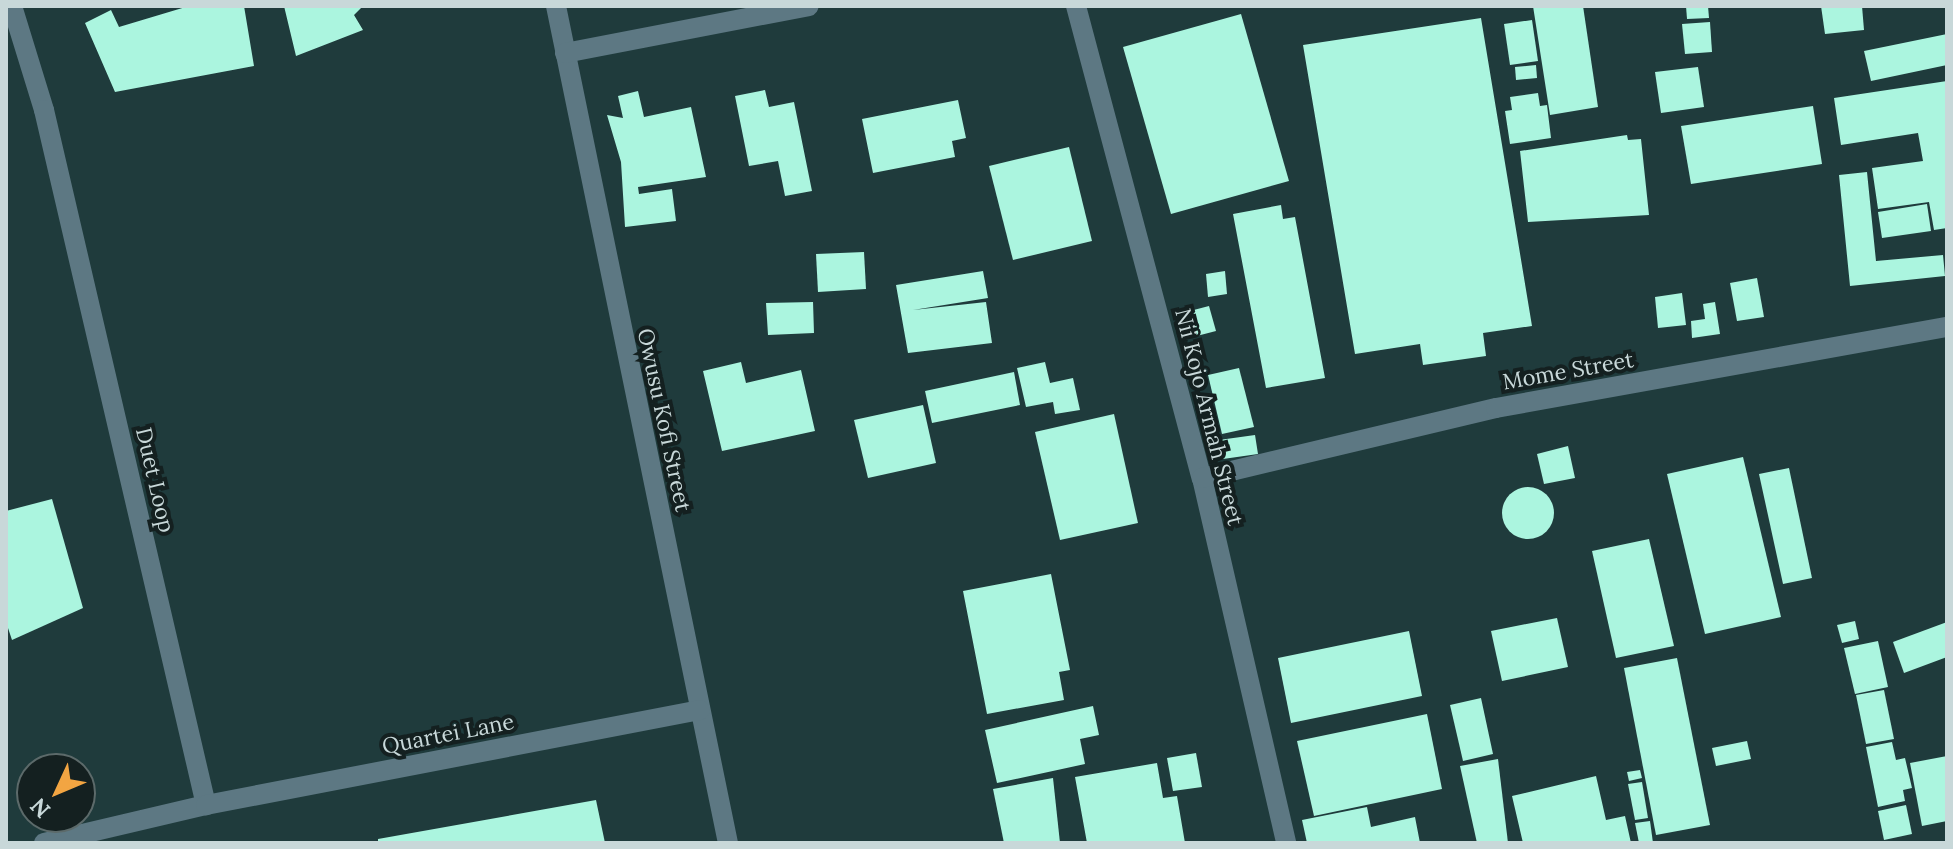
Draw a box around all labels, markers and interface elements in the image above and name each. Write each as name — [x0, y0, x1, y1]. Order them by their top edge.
street label: Nii Kojo Armah Street — [1169, 306, 1249, 528]
street label: Owusu Kofi Street — [632, 326, 696, 514]
street label: Mome Street — [1500, 346, 1636, 396]
street label: Duet Loop — [130, 425, 180, 535]
street label: Quartei Lane — [380, 708, 516, 760]
north arrow — [16, 753, 96, 833]
text: N — [24, 792, 56, 824]

